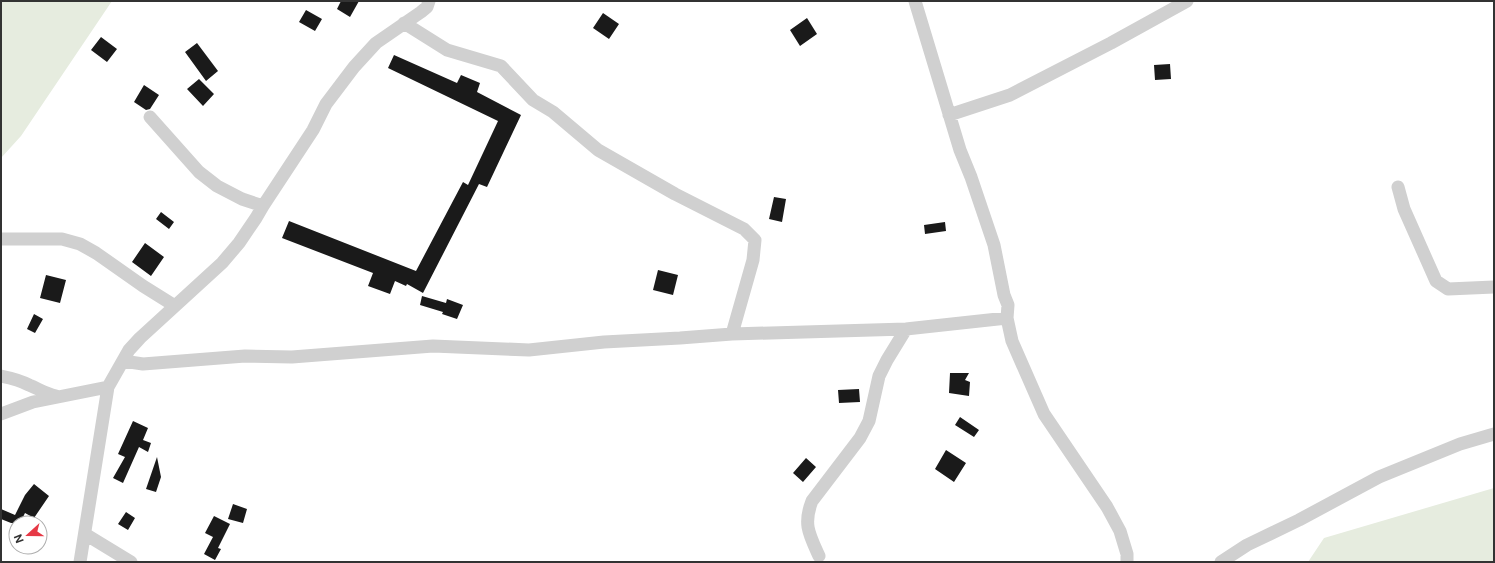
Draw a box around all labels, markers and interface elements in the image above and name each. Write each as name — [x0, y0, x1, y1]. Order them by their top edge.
north arrow — [8, 515, 48, 555]
text: N — [12, 532, 26, 545]

